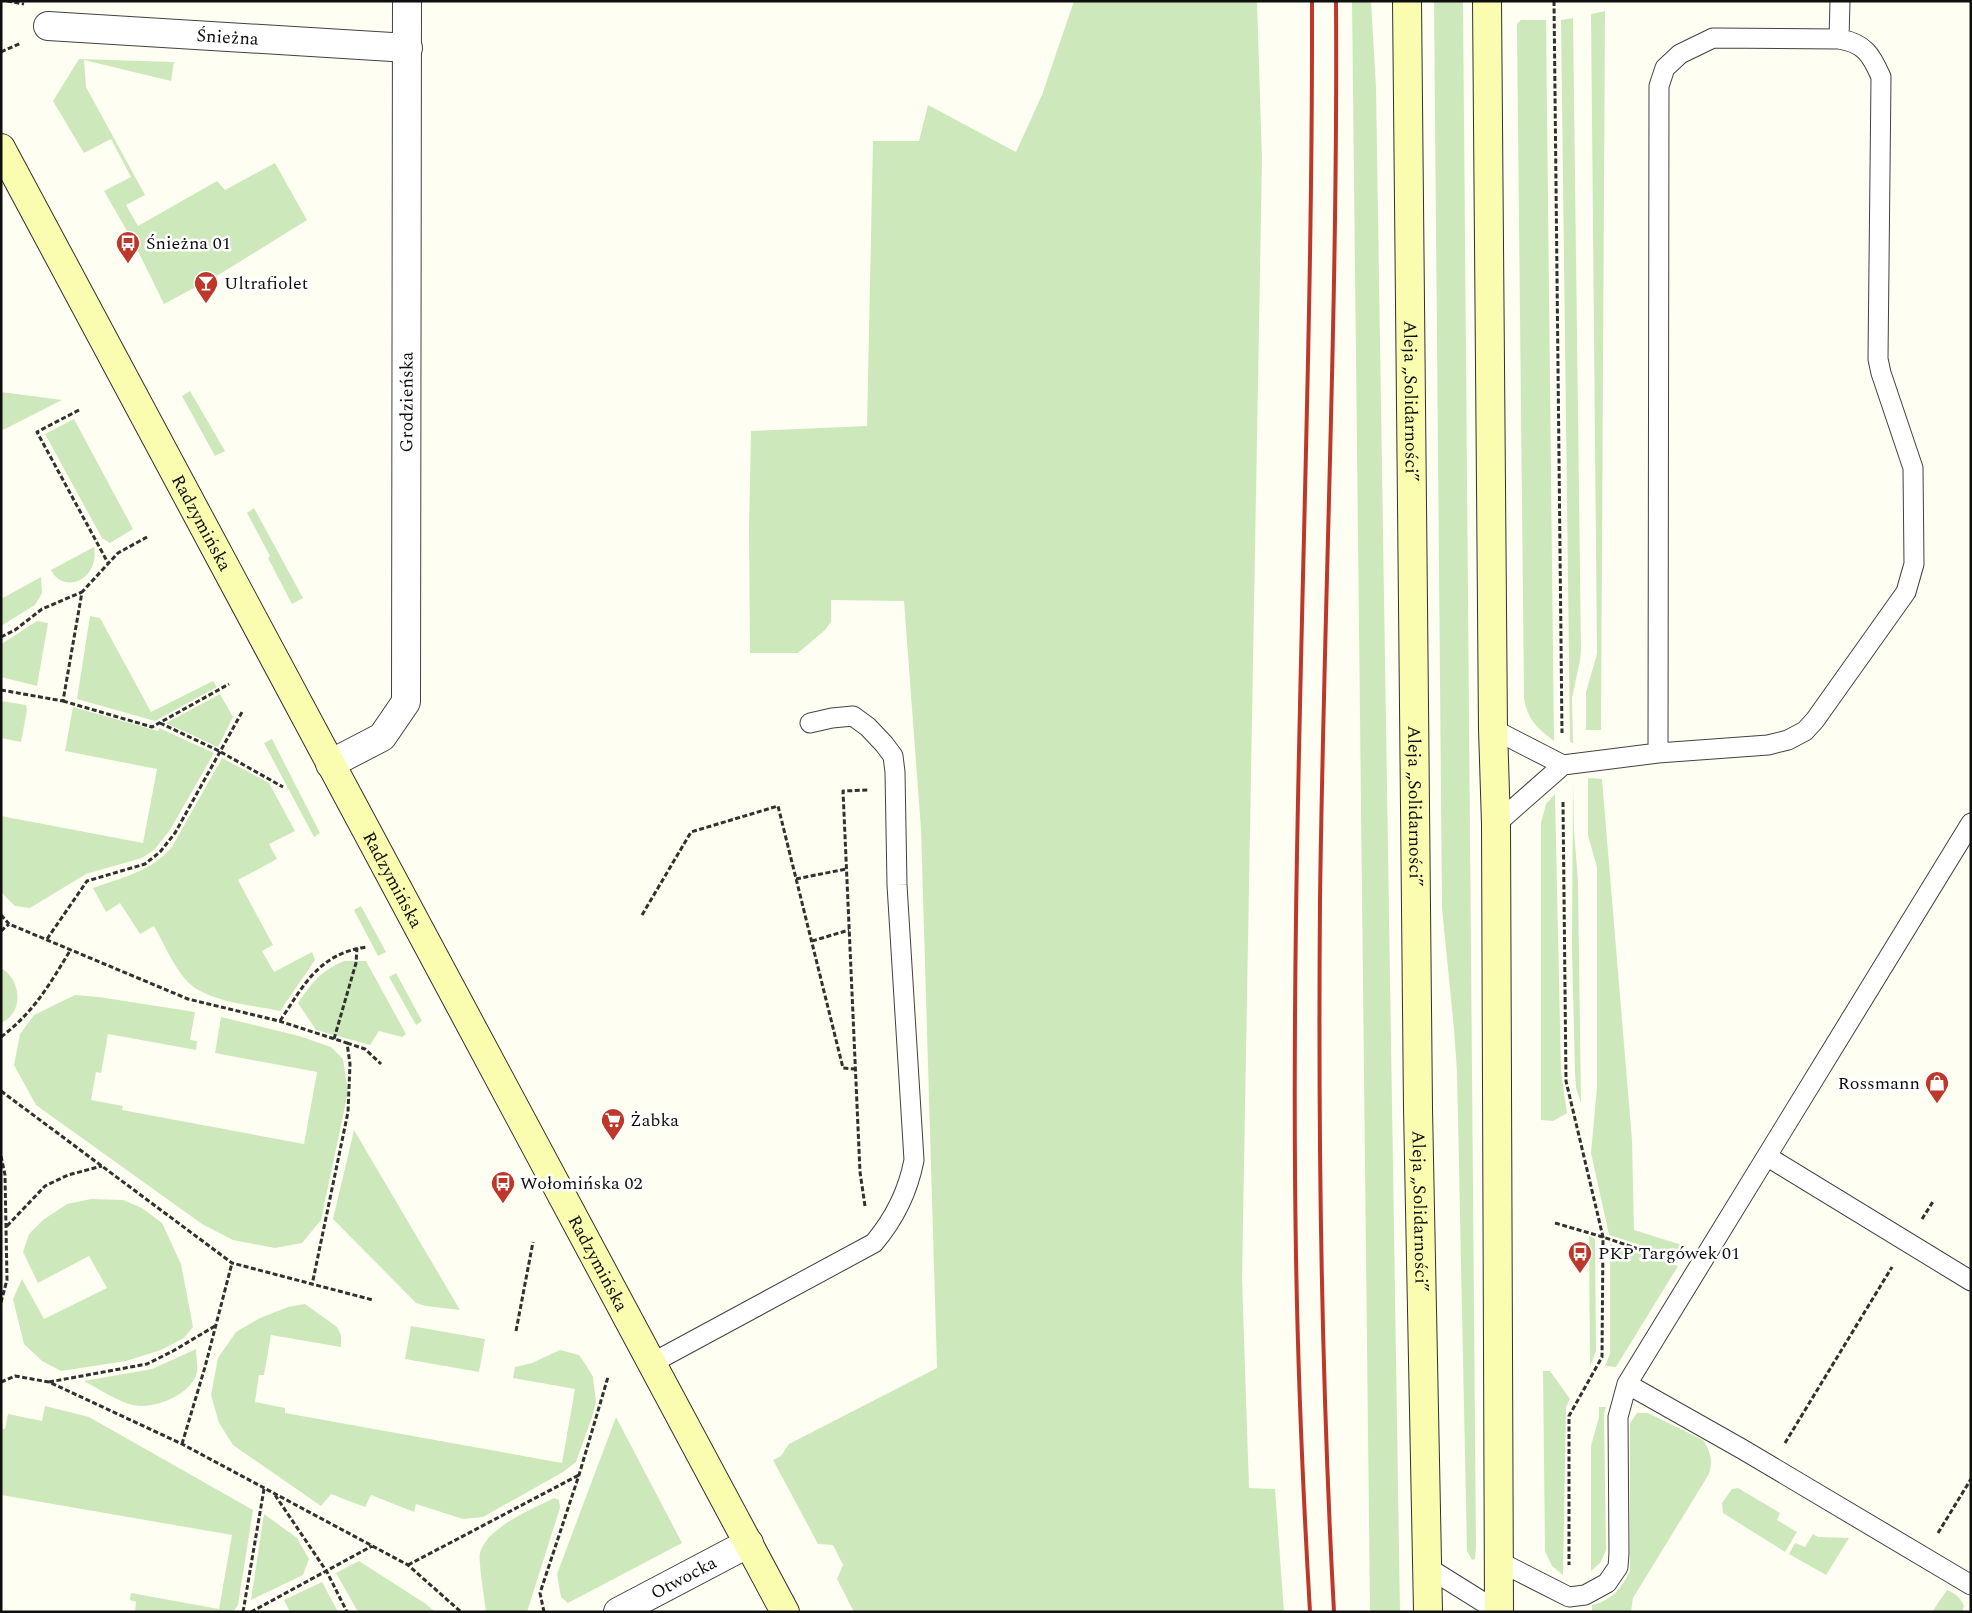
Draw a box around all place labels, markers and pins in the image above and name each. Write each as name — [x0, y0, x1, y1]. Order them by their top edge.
bus stop icon: Śnieżna 01 — [115, 230, 141, 264]
place label: Śnieżna 01 — [146, 230, 231, 257]
bar icon: Ultrafiolet — [193, 270, 219, 304]
place label: Ultrafiolet — [224, 270, 308, 297]
place label: Rossmann — [1838, 1070, 1920, 1097]
shop icon: Rossmann — [1924, 1070, 1950, 1104]
supermarket icon: Żabka — [600, 1107, 626, 1141]
place label: Żabka — [630, 1107, 679, 1134]
bus stop icon: Wołomińska 02 — [490, 1170, 516, 1204]
place label: Wołomińska 02 — [520, 1170, 642, 1197]
bus stop icon: PKP Targówek 01 — [1567, 1240, 1593, 1274]
place label: PKP Targówek 01 — [1598, 1240, 1740, 1267]

